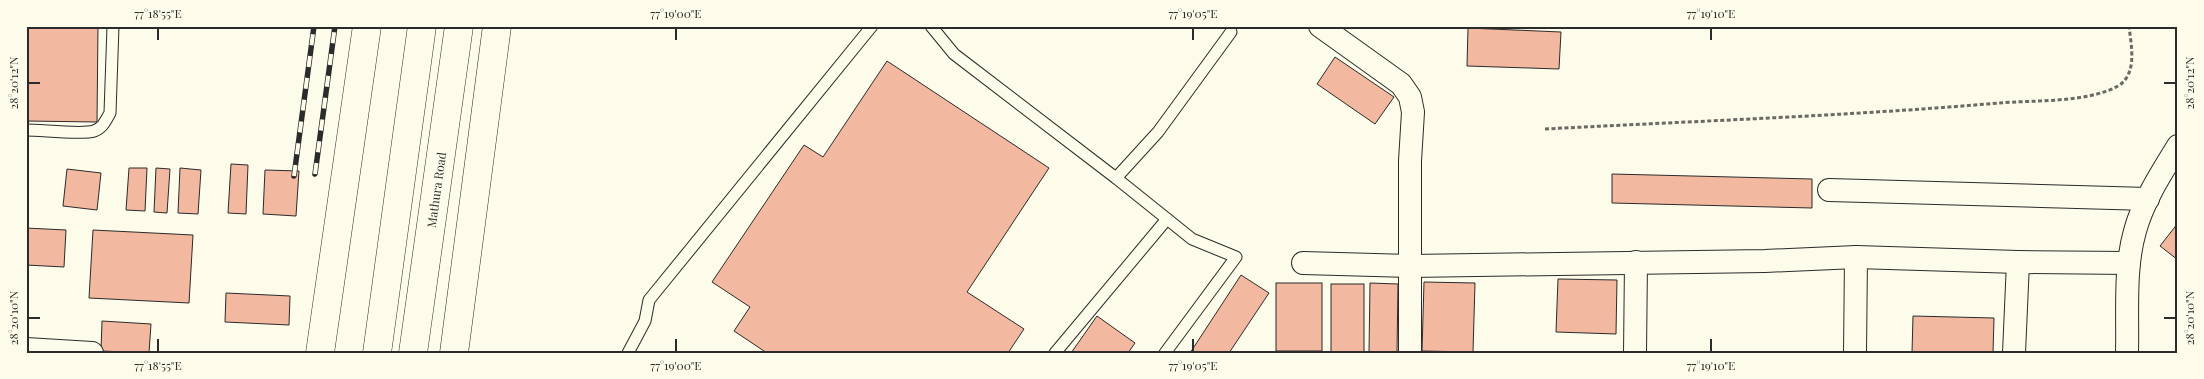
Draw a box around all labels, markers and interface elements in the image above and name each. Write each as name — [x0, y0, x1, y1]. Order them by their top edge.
text: 77°18'55"E — [134, 5, 182, 21]
text: 77°19'00"E — [650, 5, 702, 21]
text: 77°19'05"E — [1168, 5, 1218, 21]
text: 77°19'10"E — [1687, 5, 1735, 21]
text: 28°20'12"N — [5, 56, 21, 109]
text: 28°20'12"N — [2181, 56, 2197, 109]
street label: Mathura Road — [423, 151, 449, 229]
text: 28°20'10"N — [5, 290, 21, 345]
text: 28°20'10"N — [2181, 290, 2197, 345]
text: 77°18'55"E — [134, 357, 182, 373]
text: 77°19'00"E — [650, 357, 702, 373]
text: 77°19'05"E — [1168, 357, 1218, 373]
text: 77°19'10"E — [1687, 357, 1735, 373]

